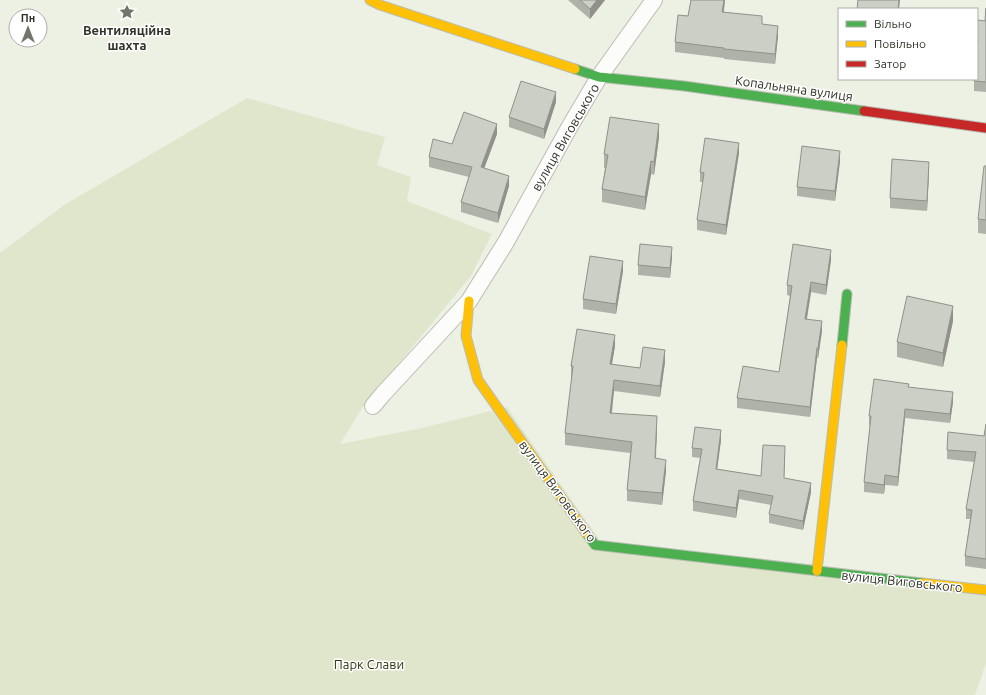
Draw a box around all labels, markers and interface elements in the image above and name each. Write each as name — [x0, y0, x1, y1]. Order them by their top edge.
place icon: Вентиляційна шахта — [118, 3, 136, 21]
north arrow — [8, 8, 48, 48]
legend — [838, 8, 978, 80]
text: Пн — [21, 12, 35, 24]
text: Вільно — [874, 17, 912, 30]
place label: Вентиляційна шахта — [83, 23, 171, 52]
text: Повільно — [874, 37, 926, 50]
text: Затор — [874, 57, 906, 70]
street label: Копальняна вулиця — [734, 73, 854, 103]
street label: вулиця Виговського — [529, 81, 601, 193]
street label: вулиця Виговського — [517, 438, 599, 544]
street label: вулиця Виговського — [841, 568, 963, 594]
park label: Парк Слави — [334, 657, 404, 671]

